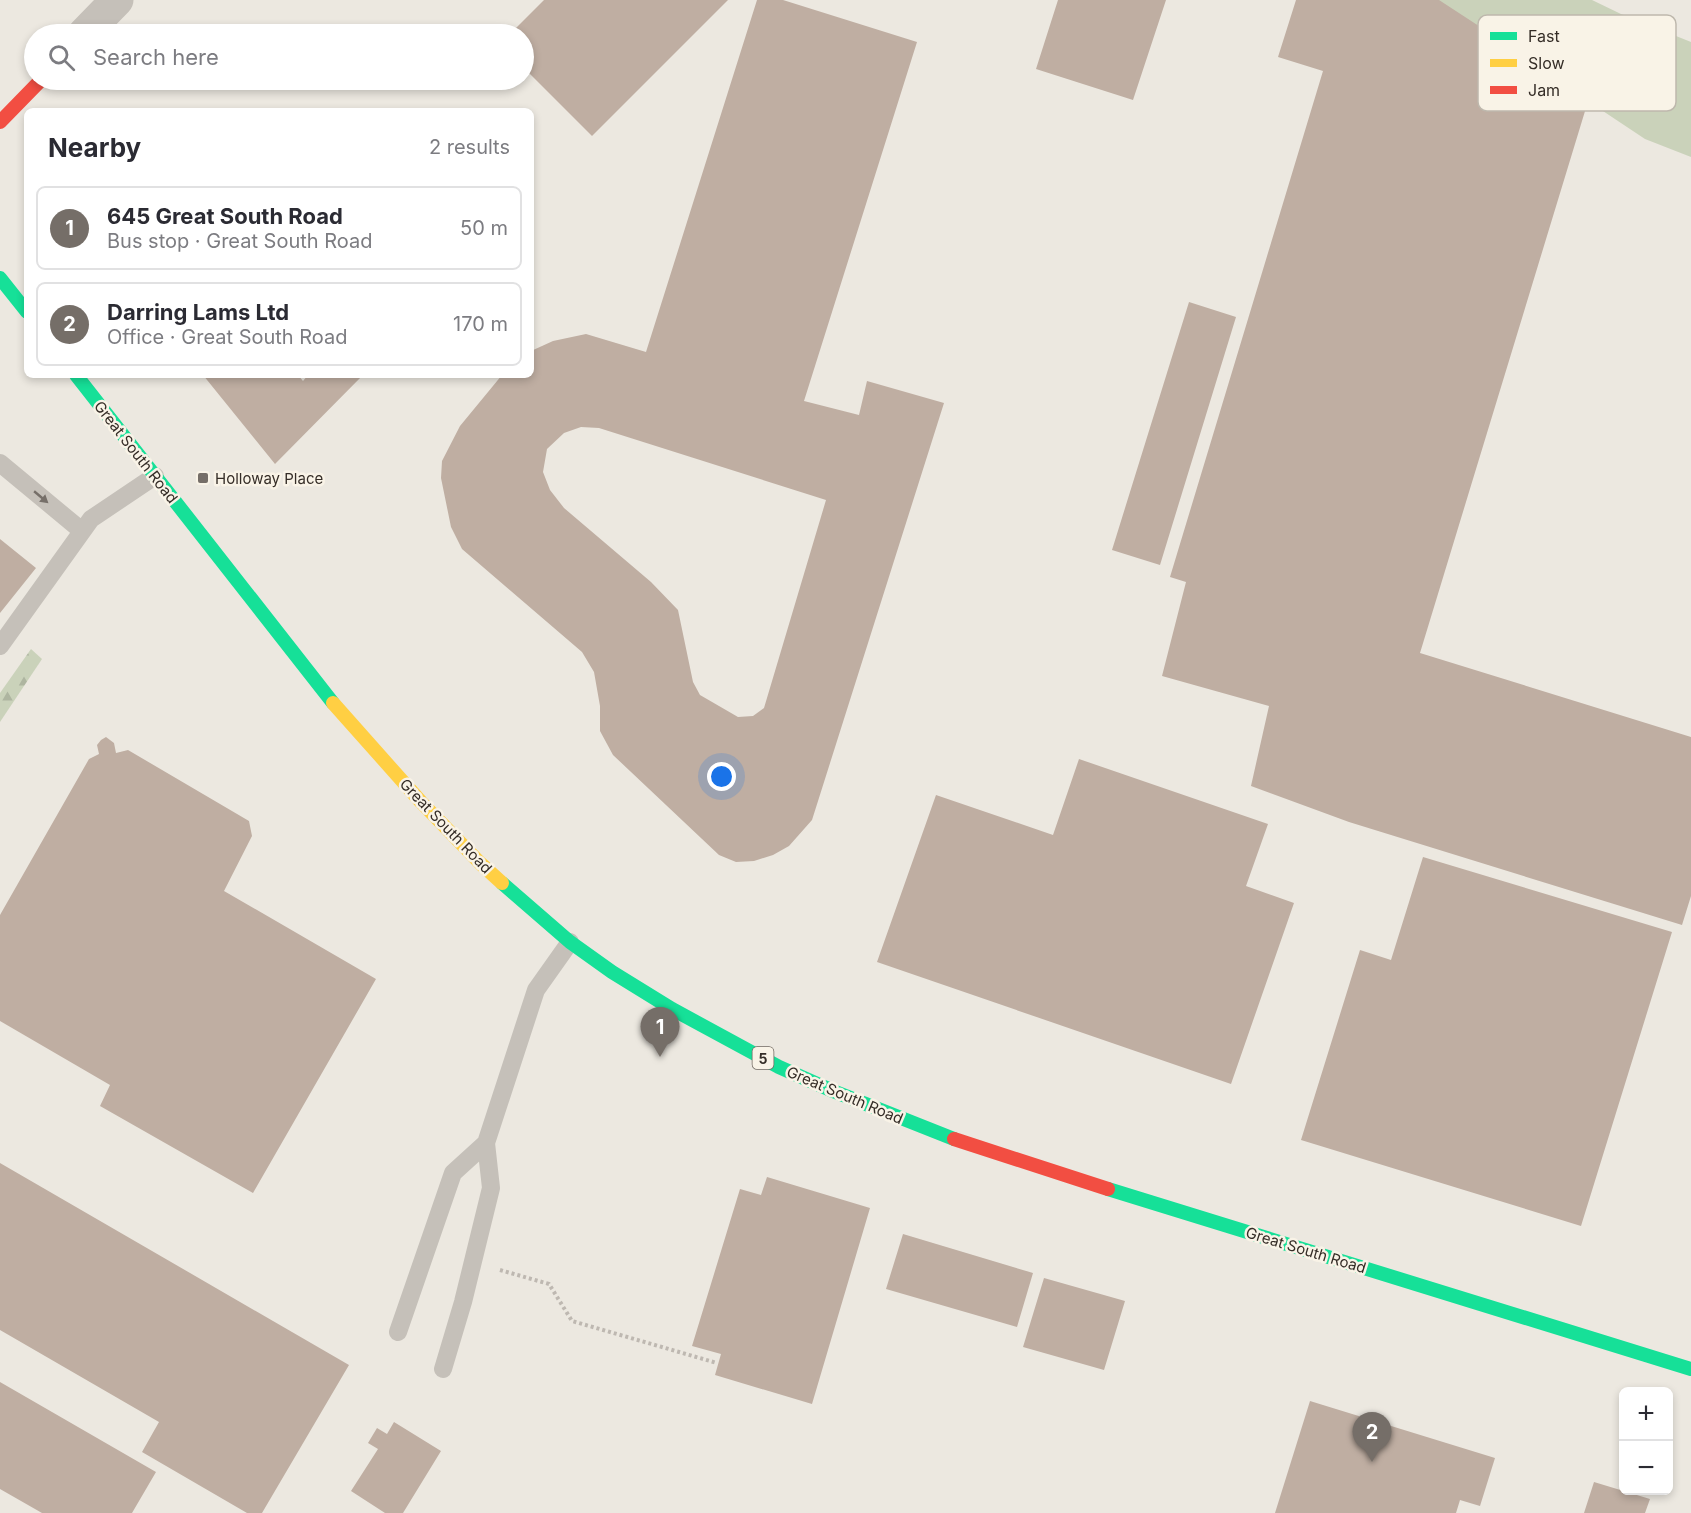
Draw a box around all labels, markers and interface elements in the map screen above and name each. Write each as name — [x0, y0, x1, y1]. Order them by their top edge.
legend — [1478, 15, 1676, 111]
search box — [24, 24, 534, 90]
text: Fast — [1528, 26, 1560, 46]
icon: search — [45, 41, 78, 74]
text: Search here — [93, 44, 219, 70]
text: Slow — [1528, 53, 1565, 73]
text: Jam — [1528, 80, 1560, 100]
text: Nearby — [48, 132, 141, 163]
text: 2 results — [429, 135, 510, 159]
text: 645 Great South Road — [107, 203, 343, 229]
text: 1 — [65, 216, 74, 240]
text: 50 m — [460, 216, 508, 240]
text: Bus stop · Great South Road — [107, 229, 373, 253]
text: Darring Lams Ltd — [107, 299, 289, 325]
text: 2 — [63, 312, 76, 336]
text: 170 m — [453, 312, 508, 336]
text: Office · Great South Road — [107, 325, 348, 349]
street label: Great South Road — [90, 397, 182, 507]
place label: Holloway Place — [215, 469, 323, 488]
marker: Holloway Place — [196, 471, 210, 485]
one-way arrow — [33, 490, 48, 503]
your location — [707, 762, 736, 791]
street label: Great South Road — [396, 775, 496, 877]
pin: 1 — [640, 1008, 680, 1057]
road number: 5 — [752, 1047, 774, 1069]
street label: Great South Road — [784, 1062, 906, 1128]
street label: Great South Road — [1244, 1223, 1368, 1277]
map controls — [1619, 1387, 1673, 1495]
button: + — [1619, 1387, 1673, 1441]
pin: 2 — [1352, 1412, 1392, 1462]
button: − — [1619, 1441, 1673, 1495]

